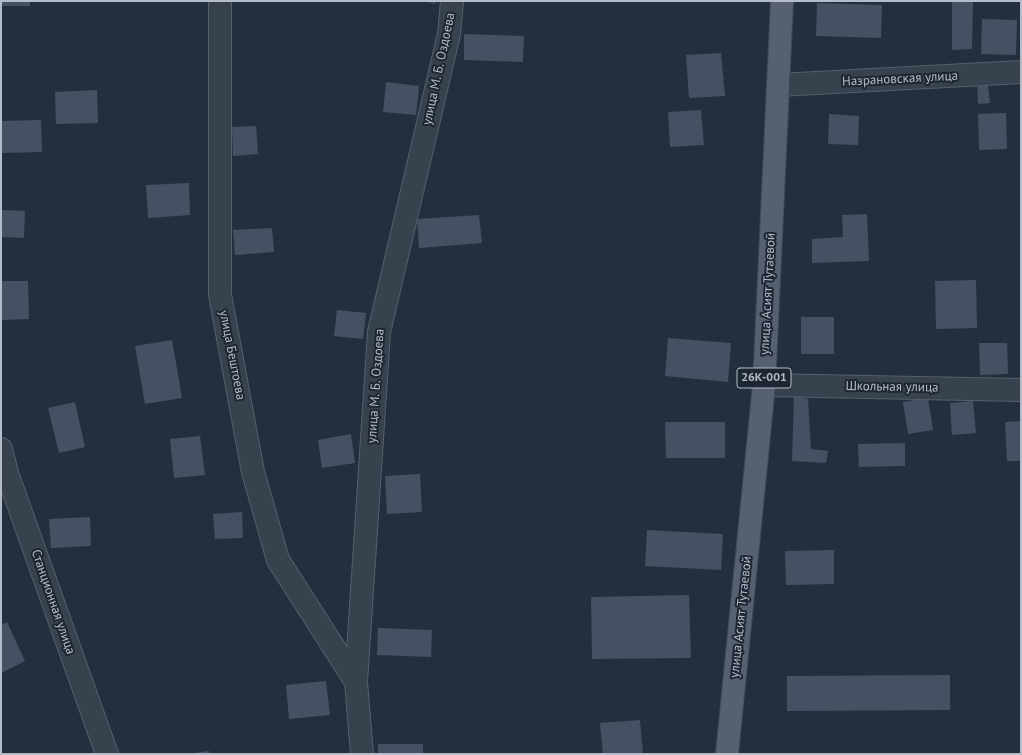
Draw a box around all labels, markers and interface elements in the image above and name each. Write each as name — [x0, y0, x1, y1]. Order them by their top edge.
street label: улица М. Б. Оздоева — [419, 11, 459, 127]
street label: Назрановская улица — [842, 68, 958, 90]
street label: улица Асият Тутаевой — [757, 233, 779, 355]
street label: улица Бештоева — [216, 309, 248, 401]
street label: улица М. Б. Оздоева — [364, 328, 388, 444]
road number: 26К-001 — [737, 368, 791, 388]
street label: Школьная улица — [845, 378, 939, 396]
street label: Станционная улица — [28, 548, 78, 656]
street label: улица Асият Тутаевой — [727, 555, 755, 679]

